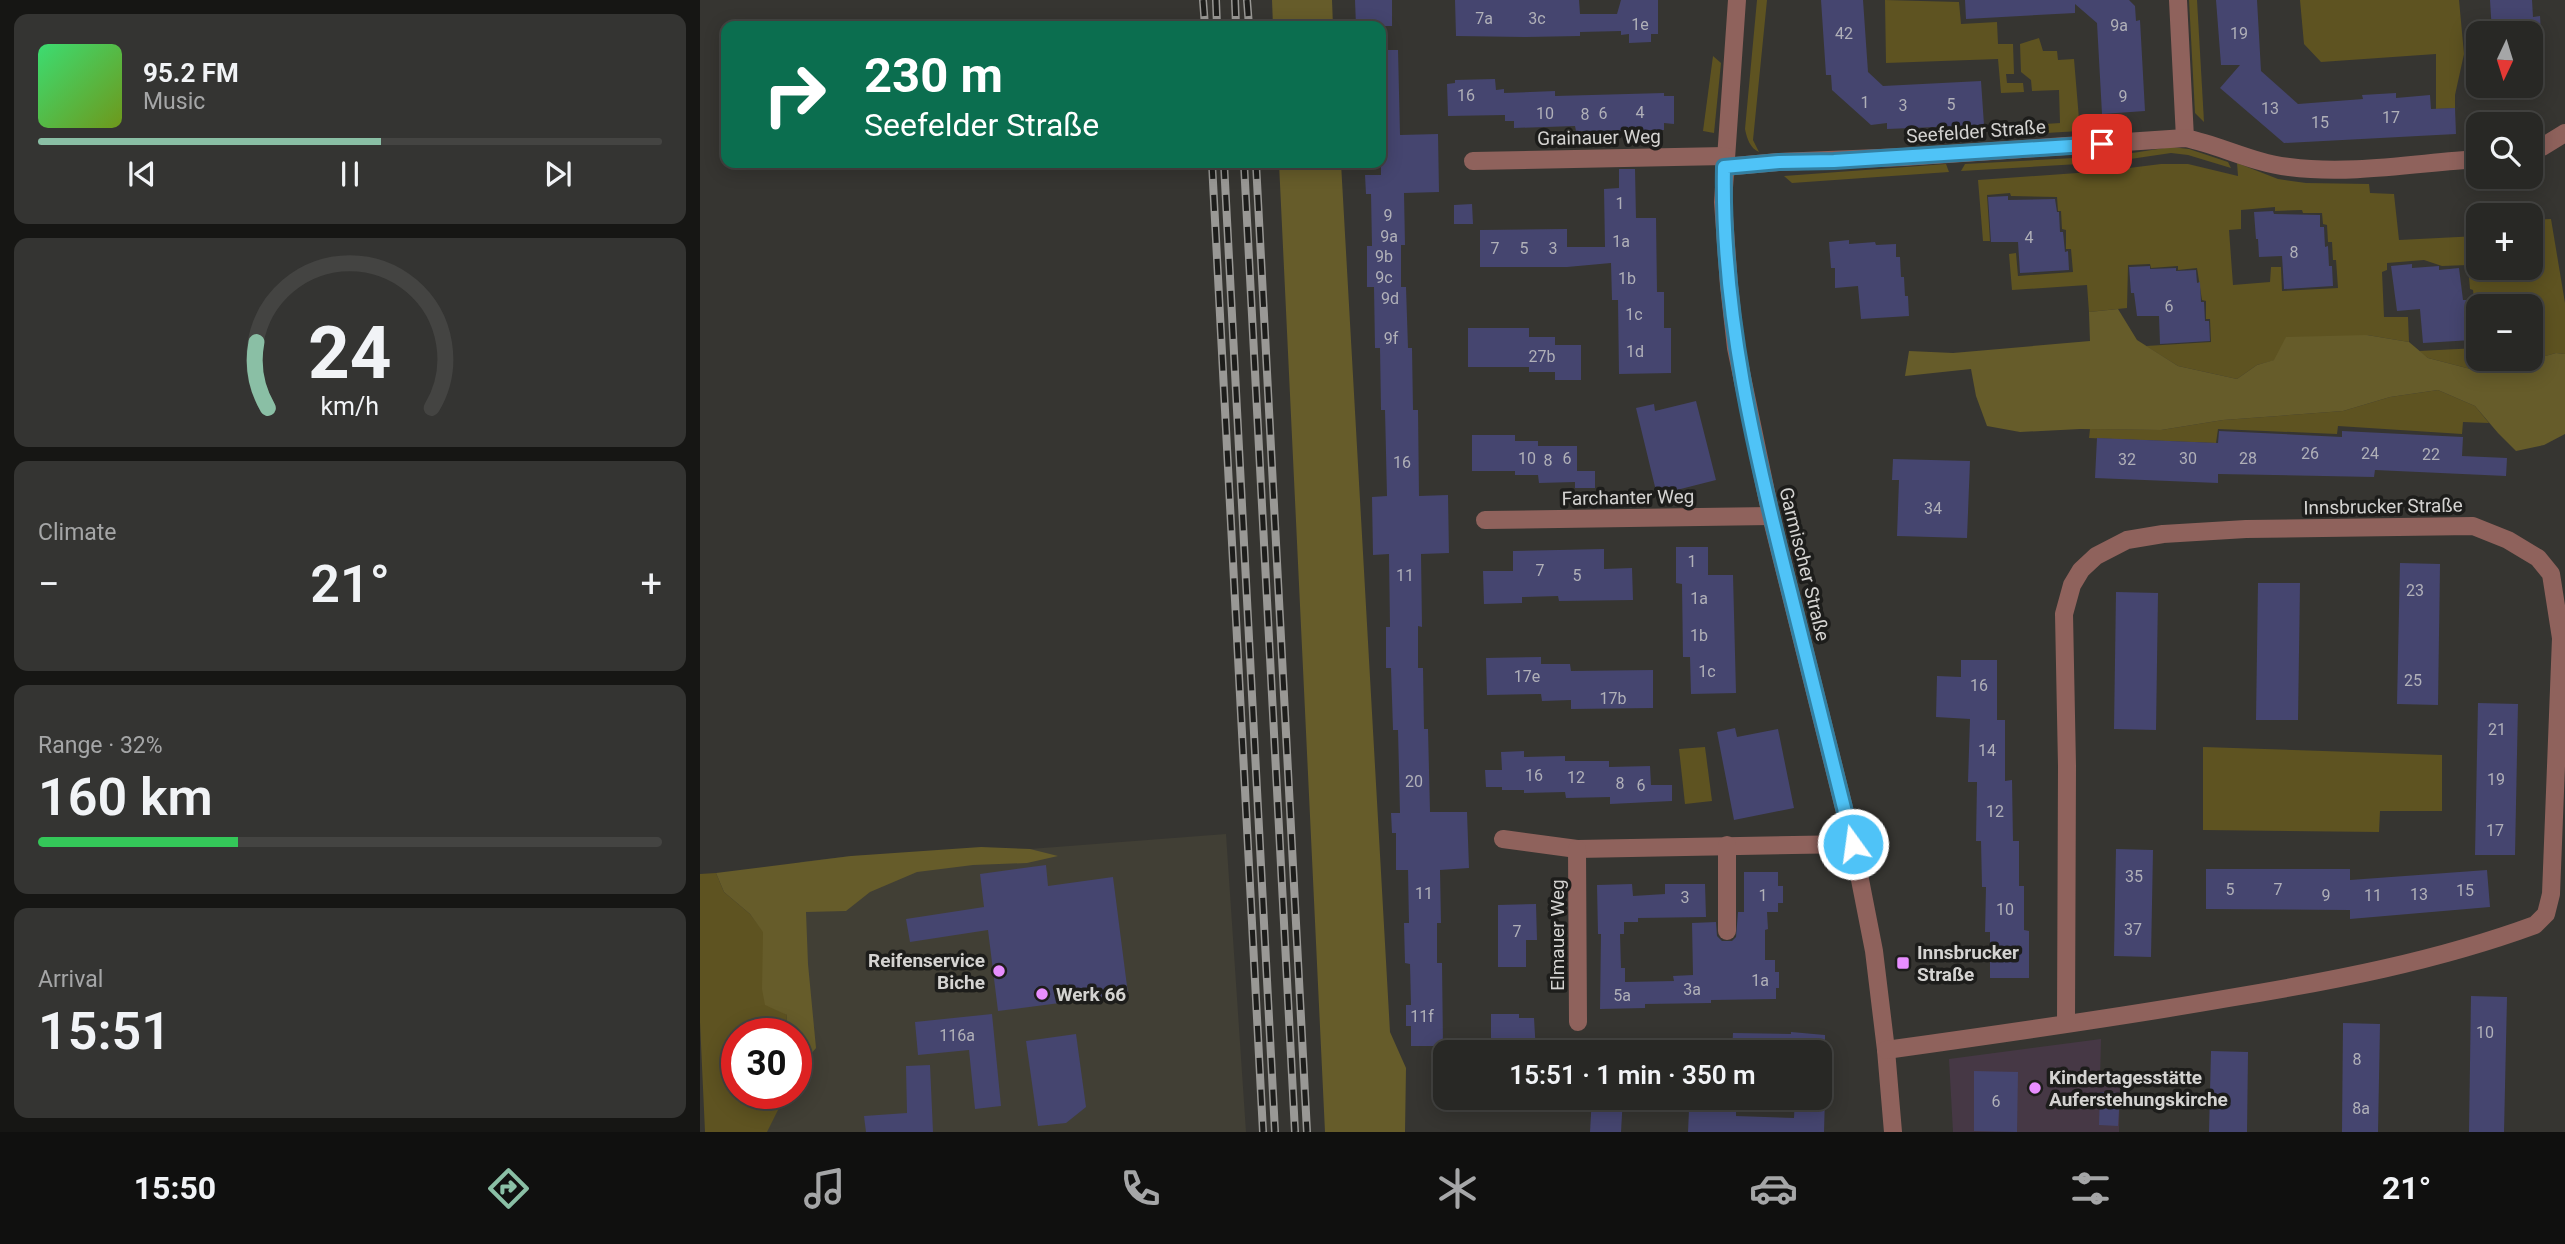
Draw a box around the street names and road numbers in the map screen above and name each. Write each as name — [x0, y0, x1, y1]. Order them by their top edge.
street label: Seefelder Straße — [1906, 115, 2047, 148]
street label: Grainauer Weg — [1537, 125, 1661, 150]
street label: Farchanter Weg — [1561, 485, 1695, 510]
street label: Garmischer Straße — [1774, 485, 1835, 643]
street label: Innsbrucker Straße — [2303, 494, 2463, 519]
street label: Elmauer Weg — [1546, 879, 1569, 991]

